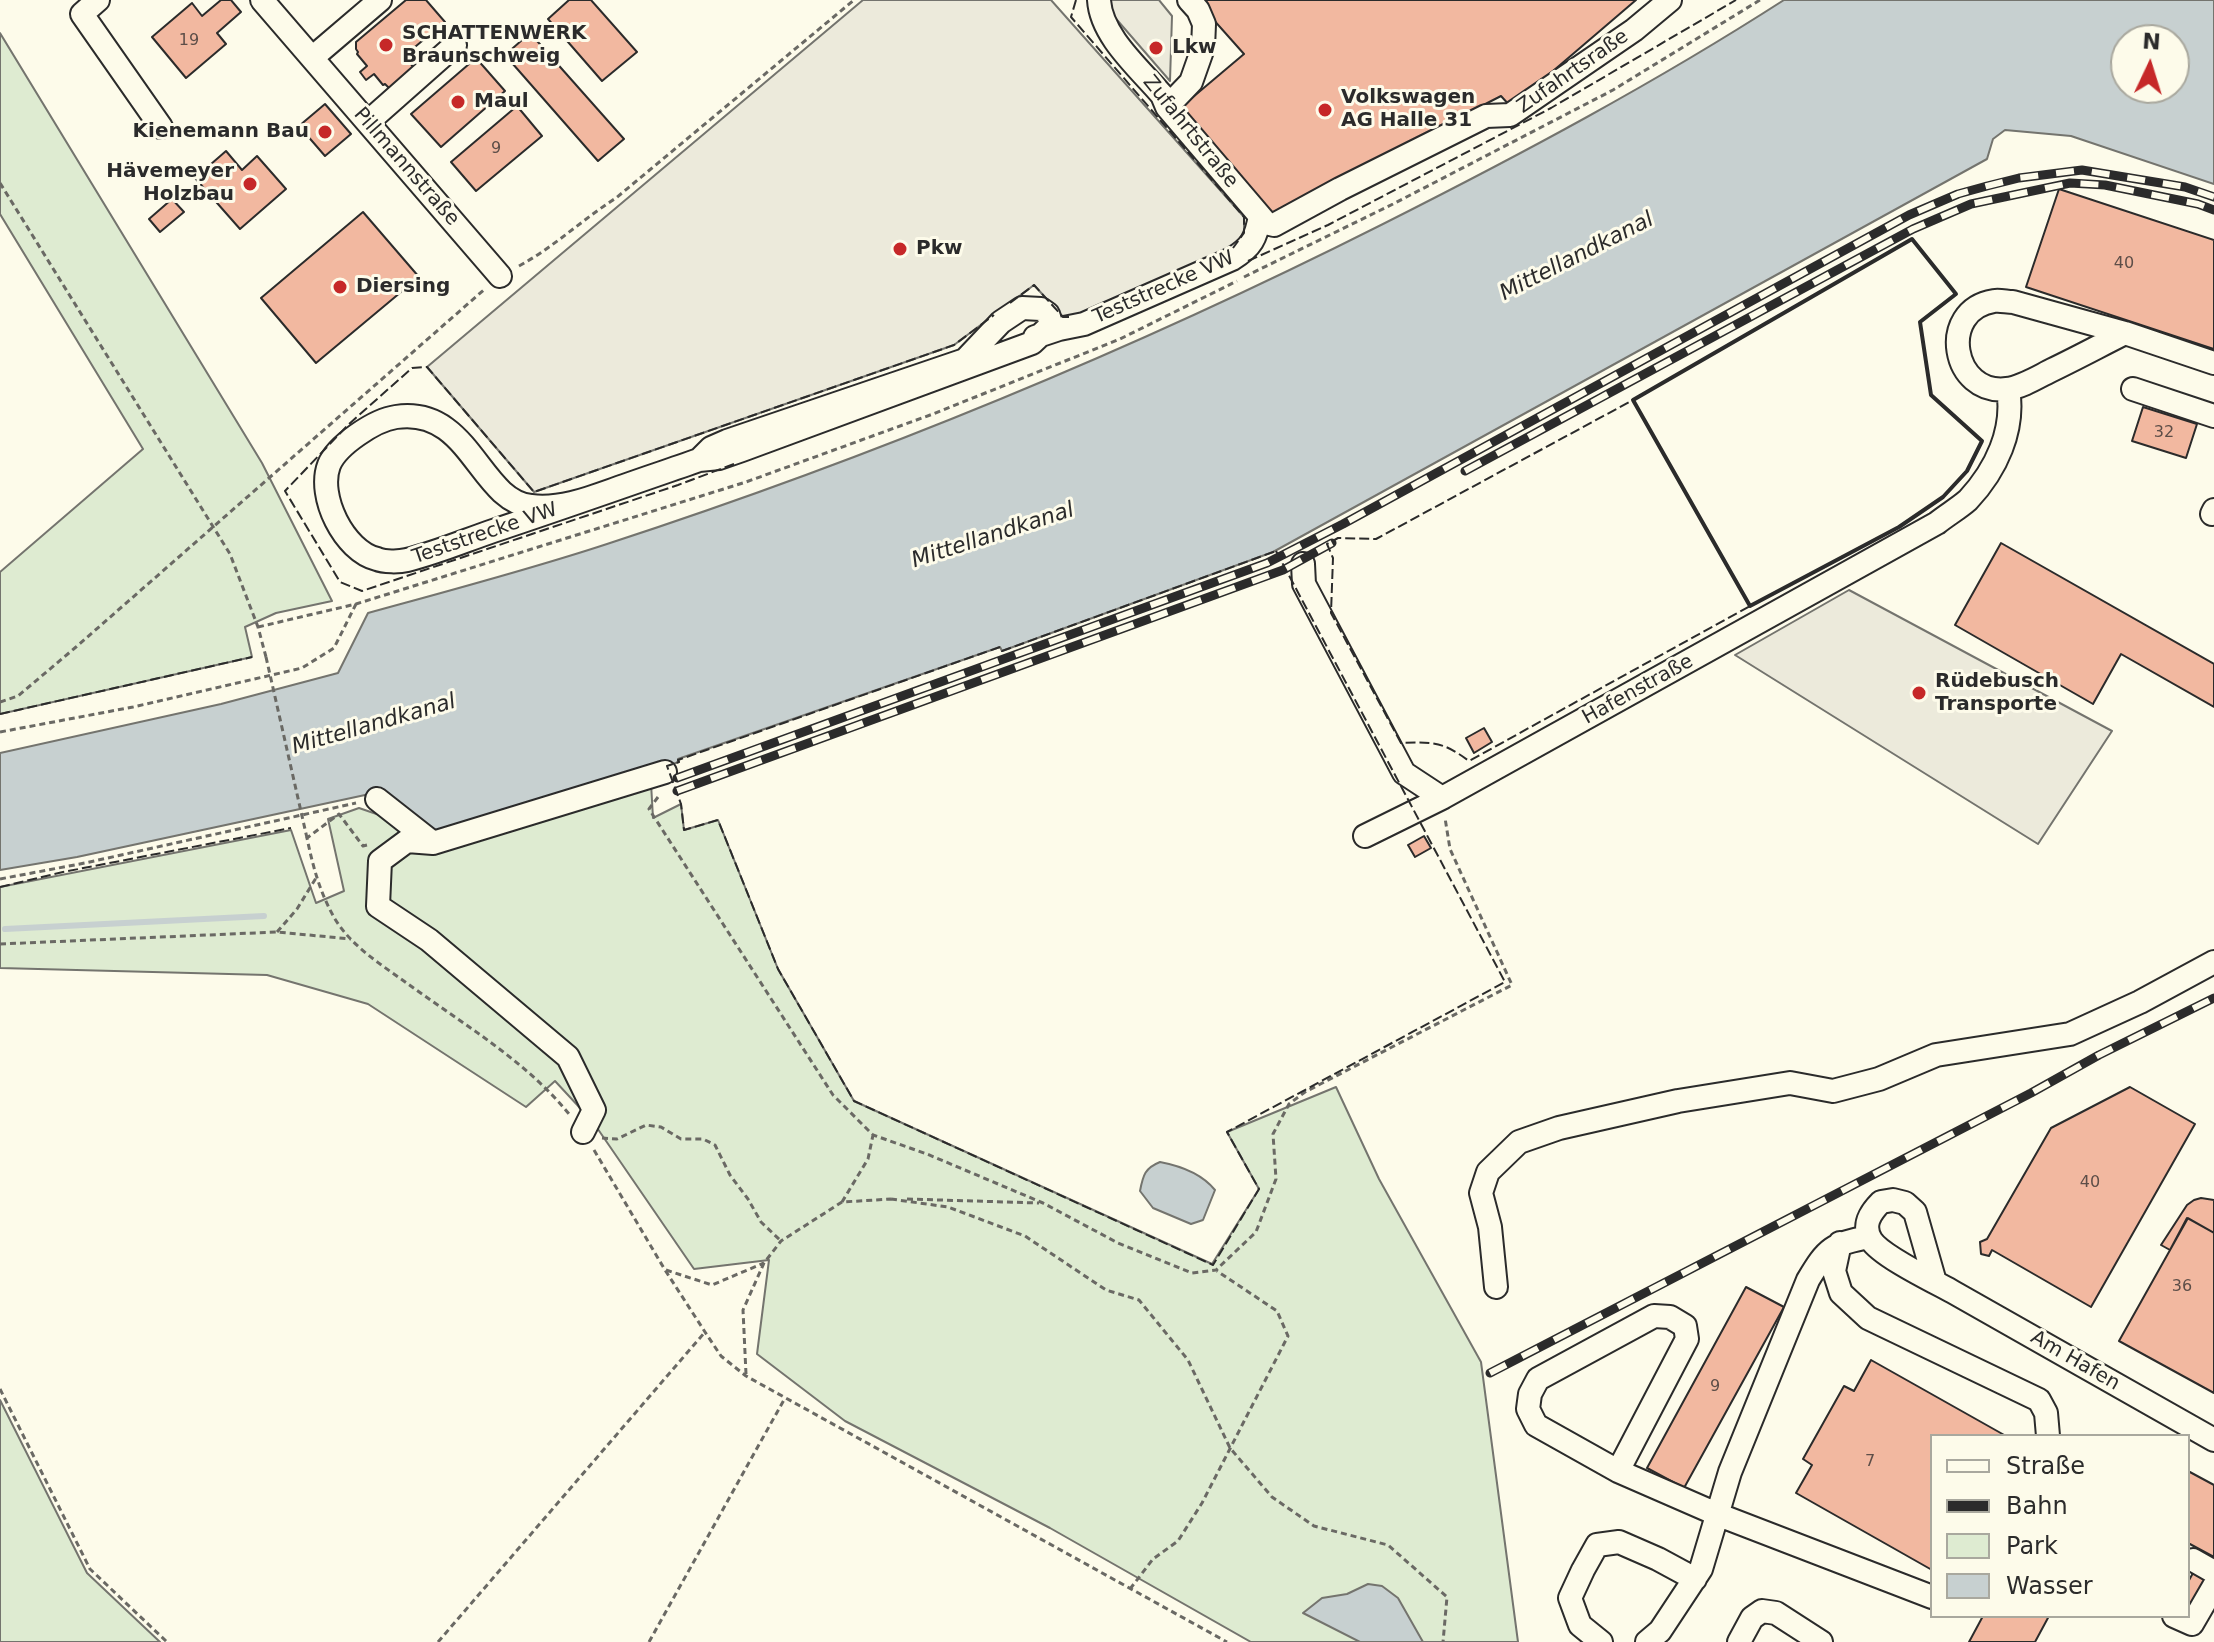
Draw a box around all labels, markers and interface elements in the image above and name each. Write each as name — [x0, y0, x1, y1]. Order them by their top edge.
place label: SCHATTENWERK Braunschweig — [402, 22, 587, 69]
north arrow — [2110, 24, 2190, 104]
street label: Zufahrtsraße — [1513, 25, 1633, 119]
text: N — [2142, 28, 2162, 55]
house number: 19 — [179, 31, 199, 51]
marker: SCHATTENWERK Braunschweig — [377, 36, 395, 54]
place label: Lkw — [1172, 36, 1217, 60]
marker: Lkw — [1147, 39, 1165, 57]
street label: Zufahrtstraße — [1137, 71, 1243, 193]
place label: Volkswagen AG Halle 31 — [1341, 86, 1475, 133]
place label: Maul — [474, 90, 528, 114]
marker: Maul — [449, 93, 467, 111]
marker: Volkswagen AG Halle 31 — [1316, 101, 1334, 119]
street label: Pillmannstraße — [348, 103, 464, 231]
place label: Kienemann Bau — [133, 120, 309, 144]
marker: Kienemann Bau — [316, 123, 334, 141]
house number: 9 — [491, 139, 501, 159]
place label: Hävemeyer Holzbau — [106, 160, 234, 207]
marker: Hävemeyer Holzbau — [241, 175, 259, 193]
water label: Mittellandkanal — [1496, 207, 1658, 307]
place label: Pkw — [916, 237, 962, 261]
marker: Pkw — [891, 240, 909, 258]
street label: Teststrecke VW — [1090, 246, 1238, 330]
house number: 40 — [2114, 254, 2134, 274]
place label: Diersing — [356, 275, 450, 299]
marker: Diersing — [331, 278, 349, 296]
house number: 32 — [2154, 423, 2174, 443]
water label: Mittellandkanal — [908, 497, 1078, 575]
street label: Teststrecke VW — [409, 498, 561, 570]
street label: Hafenstraße — [1578, 650, 1698, 730]
place label: Rüdebusch Transporte — [1935, 670, 2059, 717]
marker: Rüdebusch Transporte — [1910, 684, 1928, 702]
water label: Mittellandkanal — [289, 689, 459, 761]
house number: 40 — [2080, 1173, 2100, 1193]
house number: 36 — [2172, 1277, 2192, 1297]
street label: Am Hafen — [2026, 1326, 2124, 1396]
house number: 9 — [1710, 1377, 1720, 1397]
legend — [1930, 1434, 2190, 1618]
house number: 7 — [1865, 1452, 1875, 1472]
text: Straße — [2006, 1452, 2085, 1480]
text: Bahn — [2006, 1492, 2068, 1520]
text: Park — [2006, 1532, 2058, 1560]
text: Wasser — [2006, 1572, 2093, 1600]

